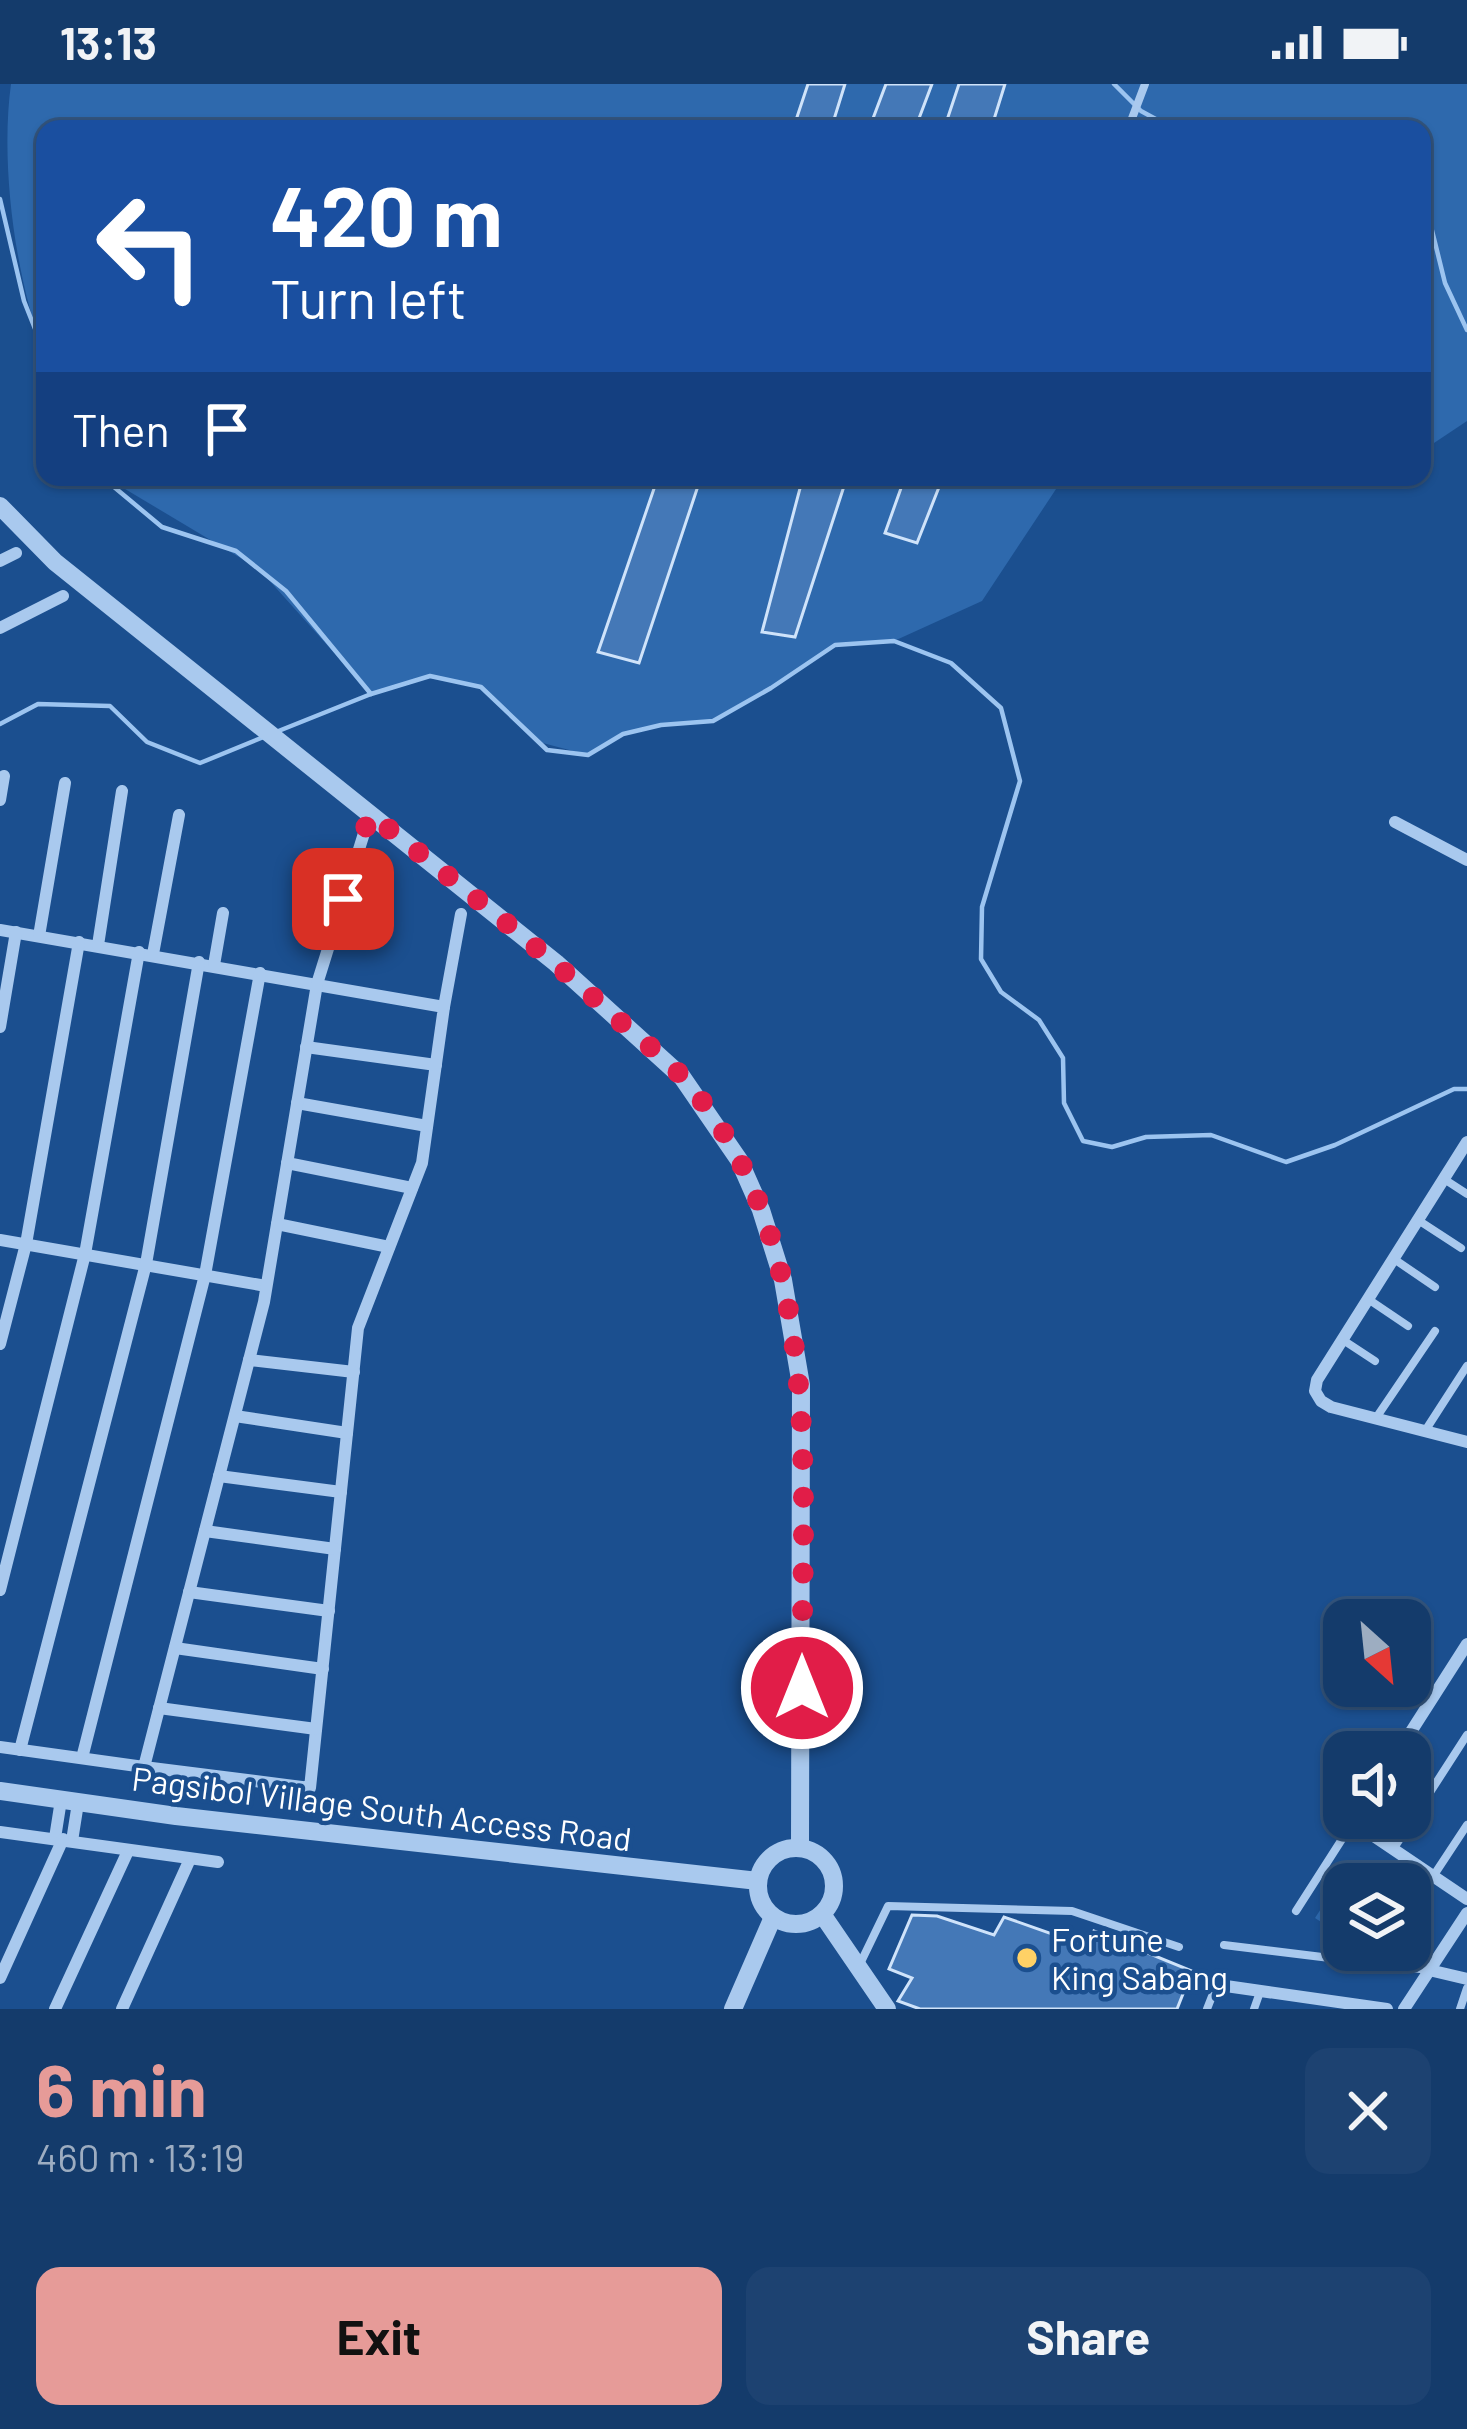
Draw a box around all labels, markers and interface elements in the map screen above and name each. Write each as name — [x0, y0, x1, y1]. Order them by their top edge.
text: 13:13 — [60, 15, 157, 69]
text: 420 m — [270, 163, 503, 264]
icon: left — [72, 168, 228, 324]
text: Turn left — [270, 265, 467, 330]
icon: arrive — [194, 396, 260, 462]
text: Then — [72, 402, 170, 456]
pin — [292, 848, 394, 950]
icon: arrive — [310, 866, 376, 932]
north arrow — [1323, 1599, 1431, 1707]
map controls — [1323, 1599, 1431, 1971]
position arrow — [739, 1625, 865, 1751]
button: sound — [1323, 1731, 1431, 1839]
street label: Pagsibol Village South Access Road — [130, 1758, 634, 1858]
button: layers — [1323, 1863, 1431, 1971]
place label: Fortune King Sabang — [1051, 1919, 1228, 1997]
marker: Fortune King Sabang — [1014, 1945, 1040, 1971]
text: 6 min — [36, 2045, 207, 2131]
button: close — [1305, 2048, 1431, 2174]
text: 460 m · 13:19 — [36, 2133, 244, 2180]
button: Exit — [36, 2267, 722, 2405]
button: Share — [746, 2267, 1431, 2405]

